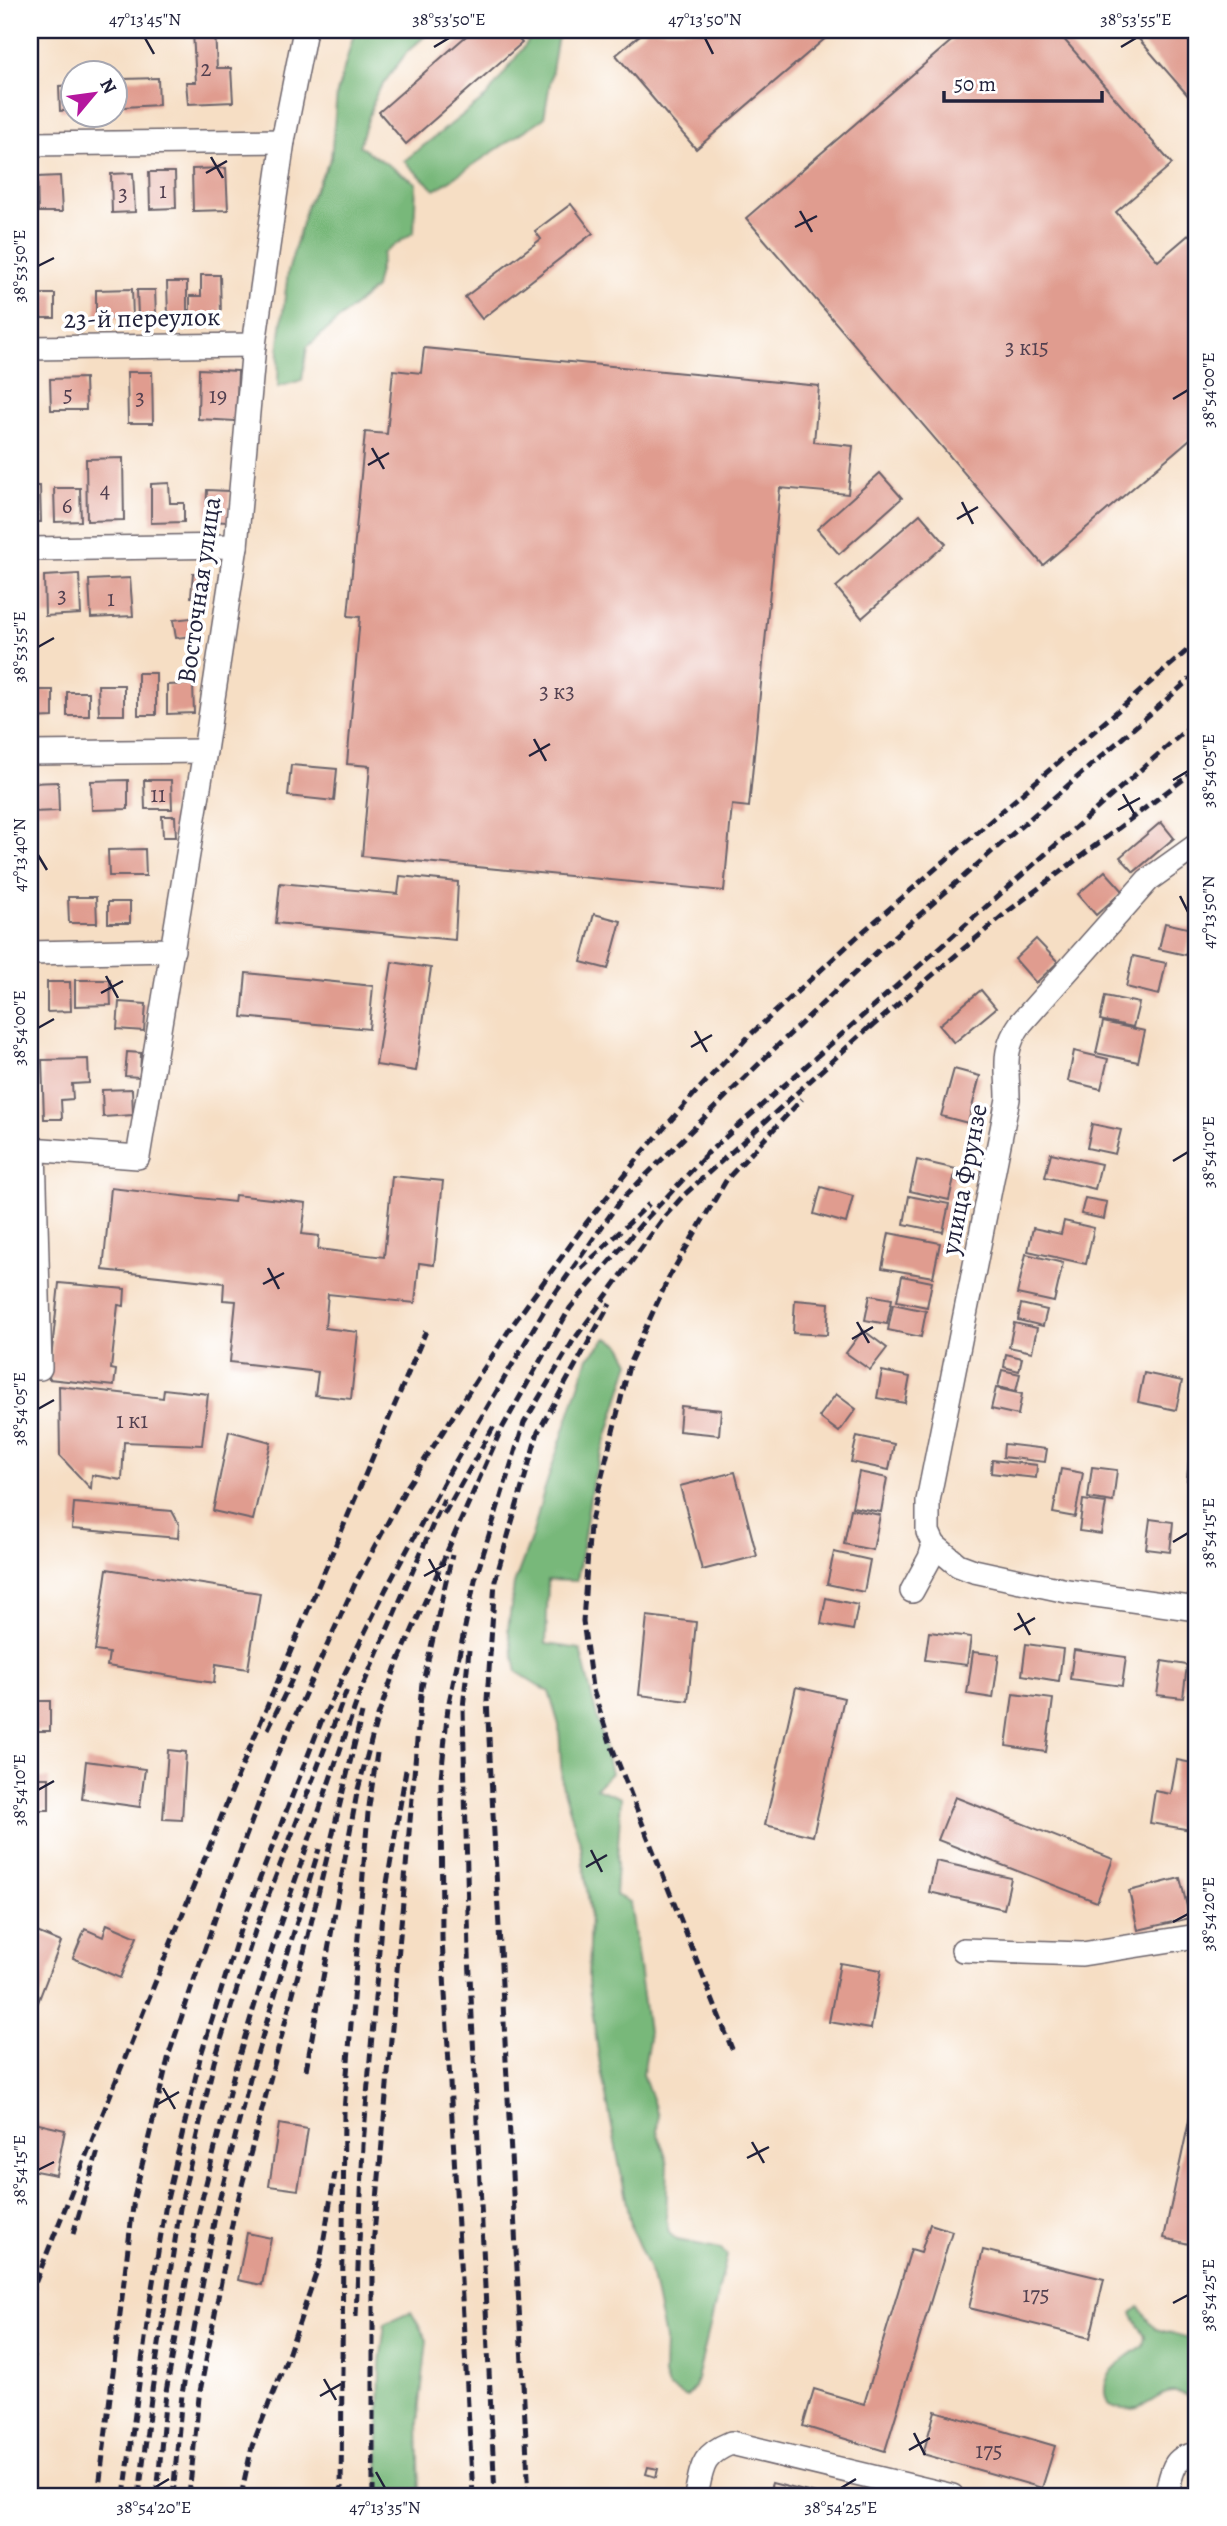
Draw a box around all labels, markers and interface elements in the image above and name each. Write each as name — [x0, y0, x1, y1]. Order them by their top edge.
text: 47°13'45"N — [109, 7, 181, 31]
text: 38°53'50"E — [412, 7, 486, 31]
text: 47°13'50"N — [668, 7, 742, 31]
text: 38°53'55"E — [1100, 7, 1172, 31]
house number: 2 — [201, 53, 212, 84]
north arrow — [60, 60, 130, 130]
scale bar — [944, 60, 1101, 104]
text: 50 m — [954, 70, 996, 98]
text: N — [93, 74, 123, 99]
house number: 1 — [159, 175, 167, 206]
house number: 3 — [118, 178, 128, 209]
text: 38°53'50"E — [7, 229, 31, 303]
street label: 23-й переулок — [63, 299, 221, 337]
house number: 3 к15 — [1005, 332, 1049, 363]
text: 38°54'00"E — [1196, 352, 1220, 428]
house number: 5 — [63, 379, 73, 410]
house number: 19 — [209, 380, 227, 411]
house number: 3 — [135, 382, 145, 413]
house number: 4 — [100, 474, 110, 505]
house number: 6 — [62, 490, 72, 521]
street label: Восточная улица — [169, 494, 229, 686]
house number: 3 — [57, 580, 67, 611]
house number: 1 — [107, 583, 115, 614]
text: 38°53'55"E — [7, 611, 31, 683]
house number: 3 к3 — [539, 676, 575, 707]
text: 38°54'05"E — [1196, 734, 1220, 808]
house number: 11 — [150, 779, 166, 810]
text: 47°13'40"N — [7, 818, 31, 892]
text: 47°13'50"N — [1196, 875, 1220, 949]
text: 38°54'00"E — [7, 990, 31, 1066]
street label: улица Фрунзе — [932, 1101, 996, 1258]
text: 38°54'10"E — [1196, 1116, 1220, 1188]
text: 38°54'05"E — [7, 1372, 31, 1446]
house number: 1 к1 — [116, 1405, 148, 1436]
text: 38°54'15"E — [1196, 1498, 1220, 1568]
text: 38°54'10"E — [7, 1754, 31, 1826]
text: 38°54'20"E — [1196, 1877, 1220, 1951]
text: 38°54'15"E — [7, 2135, 31, 2205]
text: 38°54'25"E — [1196, 2258, 1220, 2332]
house number: 175 — [1022, 2279, 1050, 2310]
house number: 175 — [975, 2435, 1003, 2466]
text: 38°54'20"E — [117, 2495, 191, 2519]
text: 47°13'35"N — [349, 2495, 421, 2519]
text: 38°54'25"E — [804, 2495, 878, 2519]

